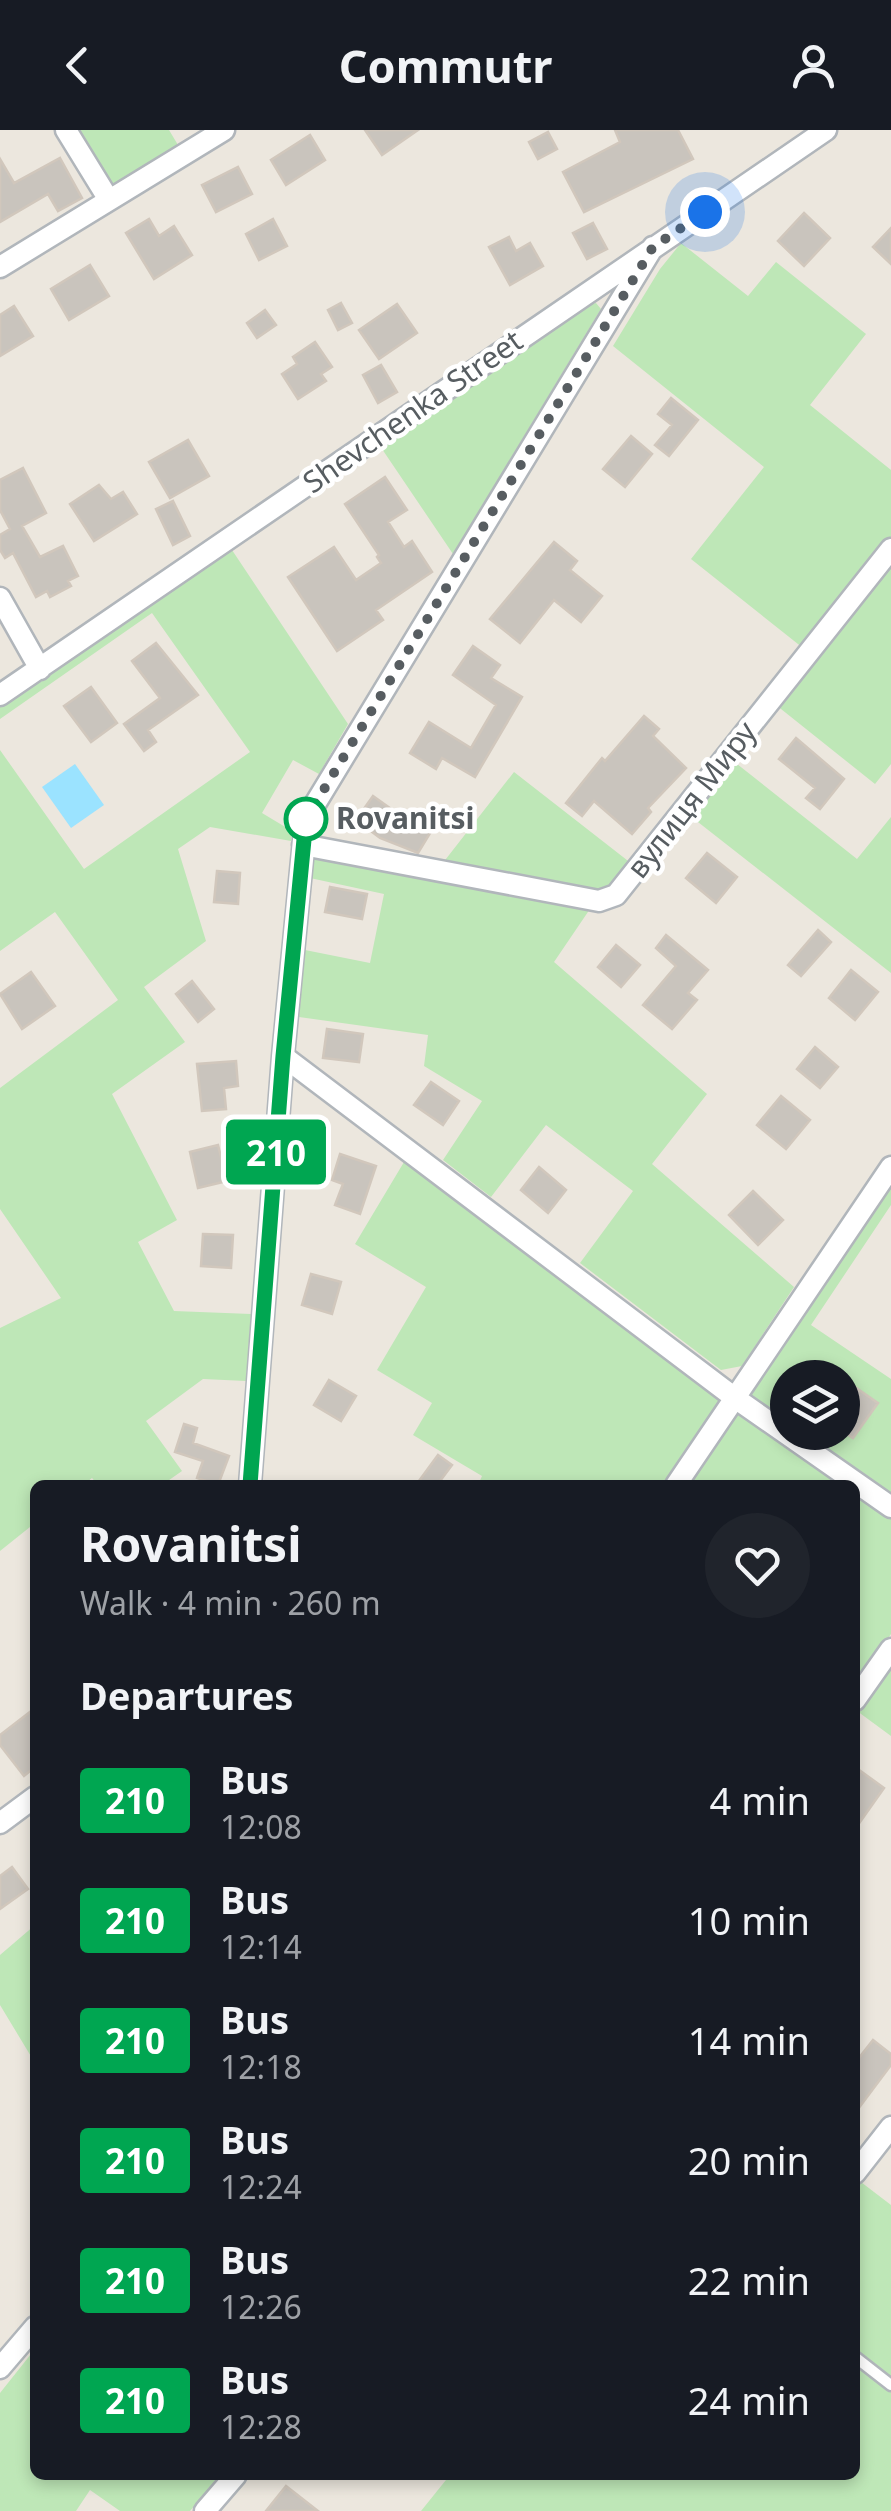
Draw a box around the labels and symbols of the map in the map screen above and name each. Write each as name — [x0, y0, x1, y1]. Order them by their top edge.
your location — [680, 187, 730, 237]
street label: Shevchenka Street — [294, 319, 530, 502]
street label: вулиця Миру — [617, 712, 765, 886]
place label: Rovanitsi — [336, 797, 474, 838]
marker: Rovanitsi — [285, 798, 327, 840]
line badge: 210 — [218, 1120, 334, 1184]

